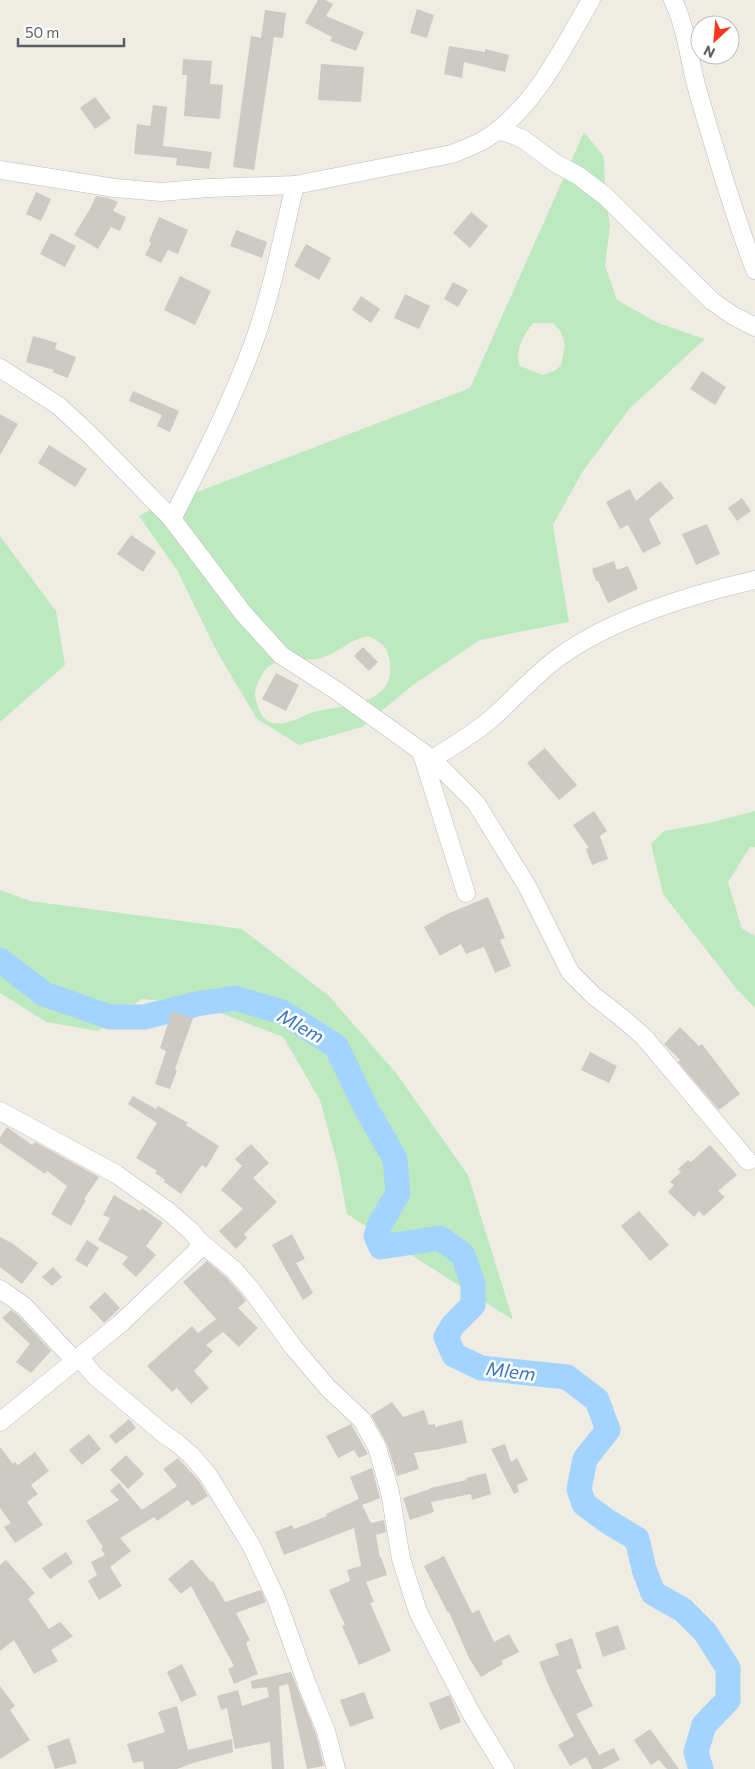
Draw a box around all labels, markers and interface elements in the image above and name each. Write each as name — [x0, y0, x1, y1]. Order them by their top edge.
scale bar — [18, 15, 124, 47]
north arrow — [690, 15, 740, 65]
text: 50 m — [25, 23, 59, 41]
text: N — [701, 42, 718, 62]
water label: Mlem — [274, 1003, 329, 1048]
water label: Mlem — [485, 1356, 537, 1385]

